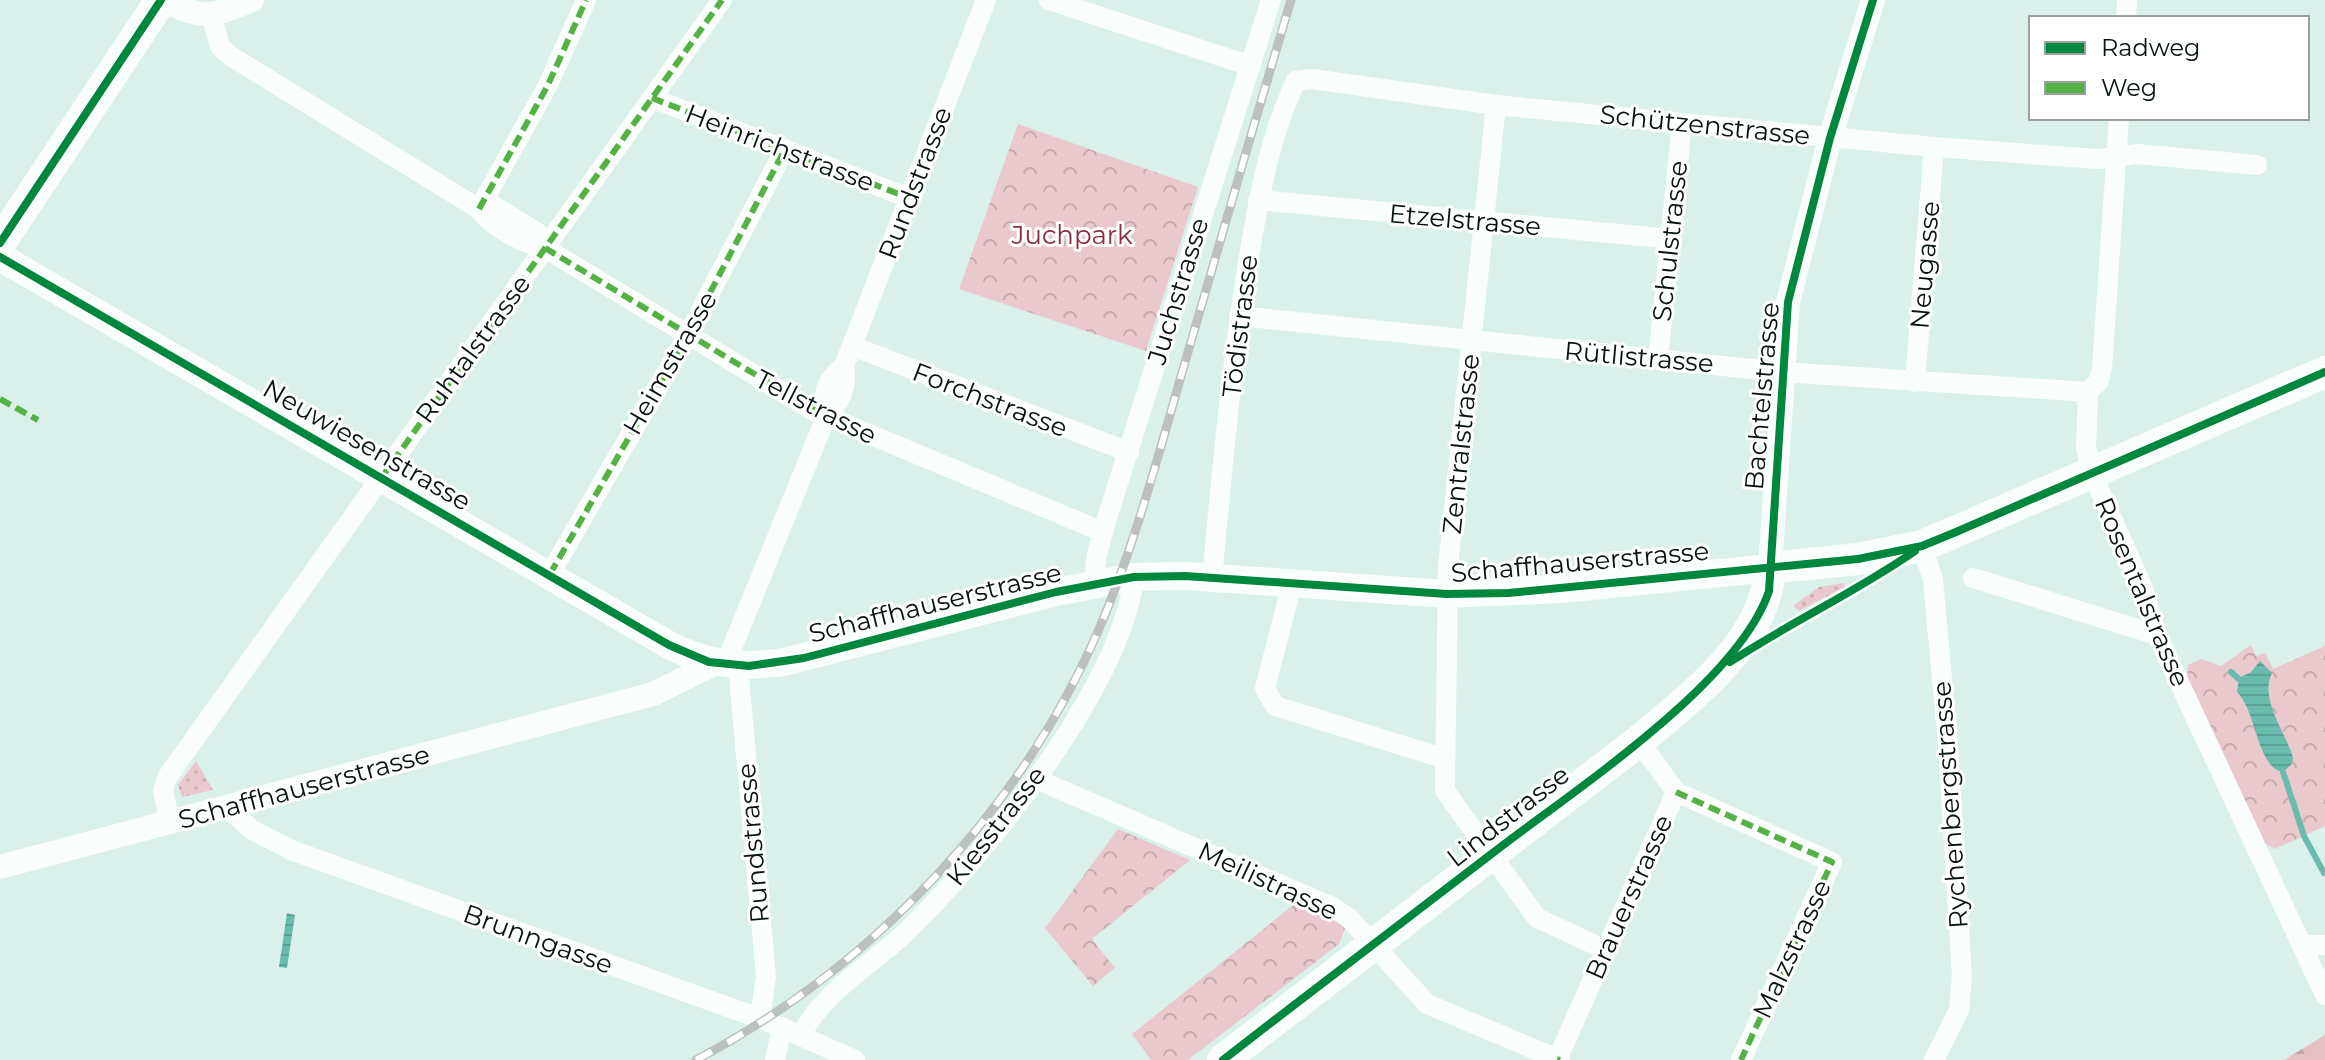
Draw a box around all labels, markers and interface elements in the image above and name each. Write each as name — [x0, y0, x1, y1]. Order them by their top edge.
legend — [2029, 16, 2309, 120]
text: Radweg — [2101, 33, 2200, 62]
text: Weg — [2101, 73, 2157, 102]
street label: Heinrichstrasse — [681, 97, 879, 199]
street label: Schützenstrasse — [1598, 98, 1812, 152]
street label: Rundstrasse — [871, 102, 959, 264]
street label: Schulstrasse — [1646, 159, 1694, 323]
street label: Etzelstrasse — [1388, 197, 1542, 243]
street label: Neugasse — [1903, 200, 1947, 330]
street label: Juchstrasse — [1140, 214, 1215, 369]
park label: Juchpark — [1010, 219, 1133, 251]
street label: Tödistrasse — [1215, 253, 1265, 399]
street label: Ruhtalstrasse — [409, 269, 537, 429]
street label: Heimstrasse — [616, 286, 724, 440]
street label: Bachtelstrasse — [1738, 301, 1786, 491]
street label: Rütlistrasse — [1563, 335, 1715, 379]
street label: Zentralstrasse — [1436, 352, 1486, 536]
street label: Forchstrasse — [908, 356, 1072, 444]
street label: Tellstrasse — [750, 363, 882, 451]
street label: Neuwiesenstrasse — [257, 372, 477, 518]
street label: Rosentalstrasse — [2088, 493, 2196, 691]
street label: Schaffhauserstrasse — [1449, 535, 1711, 589]
street label: Schaffhauserstrasse — [805, 556, 1065, 650]
street label: Rychenbergstrasse — [1925, 680, 1975, 930]
street label: Schaffhauserstrasse — [175, 738, 433, 836]
street label: Lindstrasse — [1440, 758, 1576, 874]
street label: Kiesstrasse — [939, 760, 1053, 892]
street label: Rundstrasse — [730, 762, 776, 924]
street label: Brauerstrasse — [1578, 810, 1680, 984]
street label: Meilistrasse — [1193, 835, 1343, 927]
street label: Malzstrasse — [1746, 874, 1838, 1024]
street label: Brunngasse — [459, 897, 617, 981]

